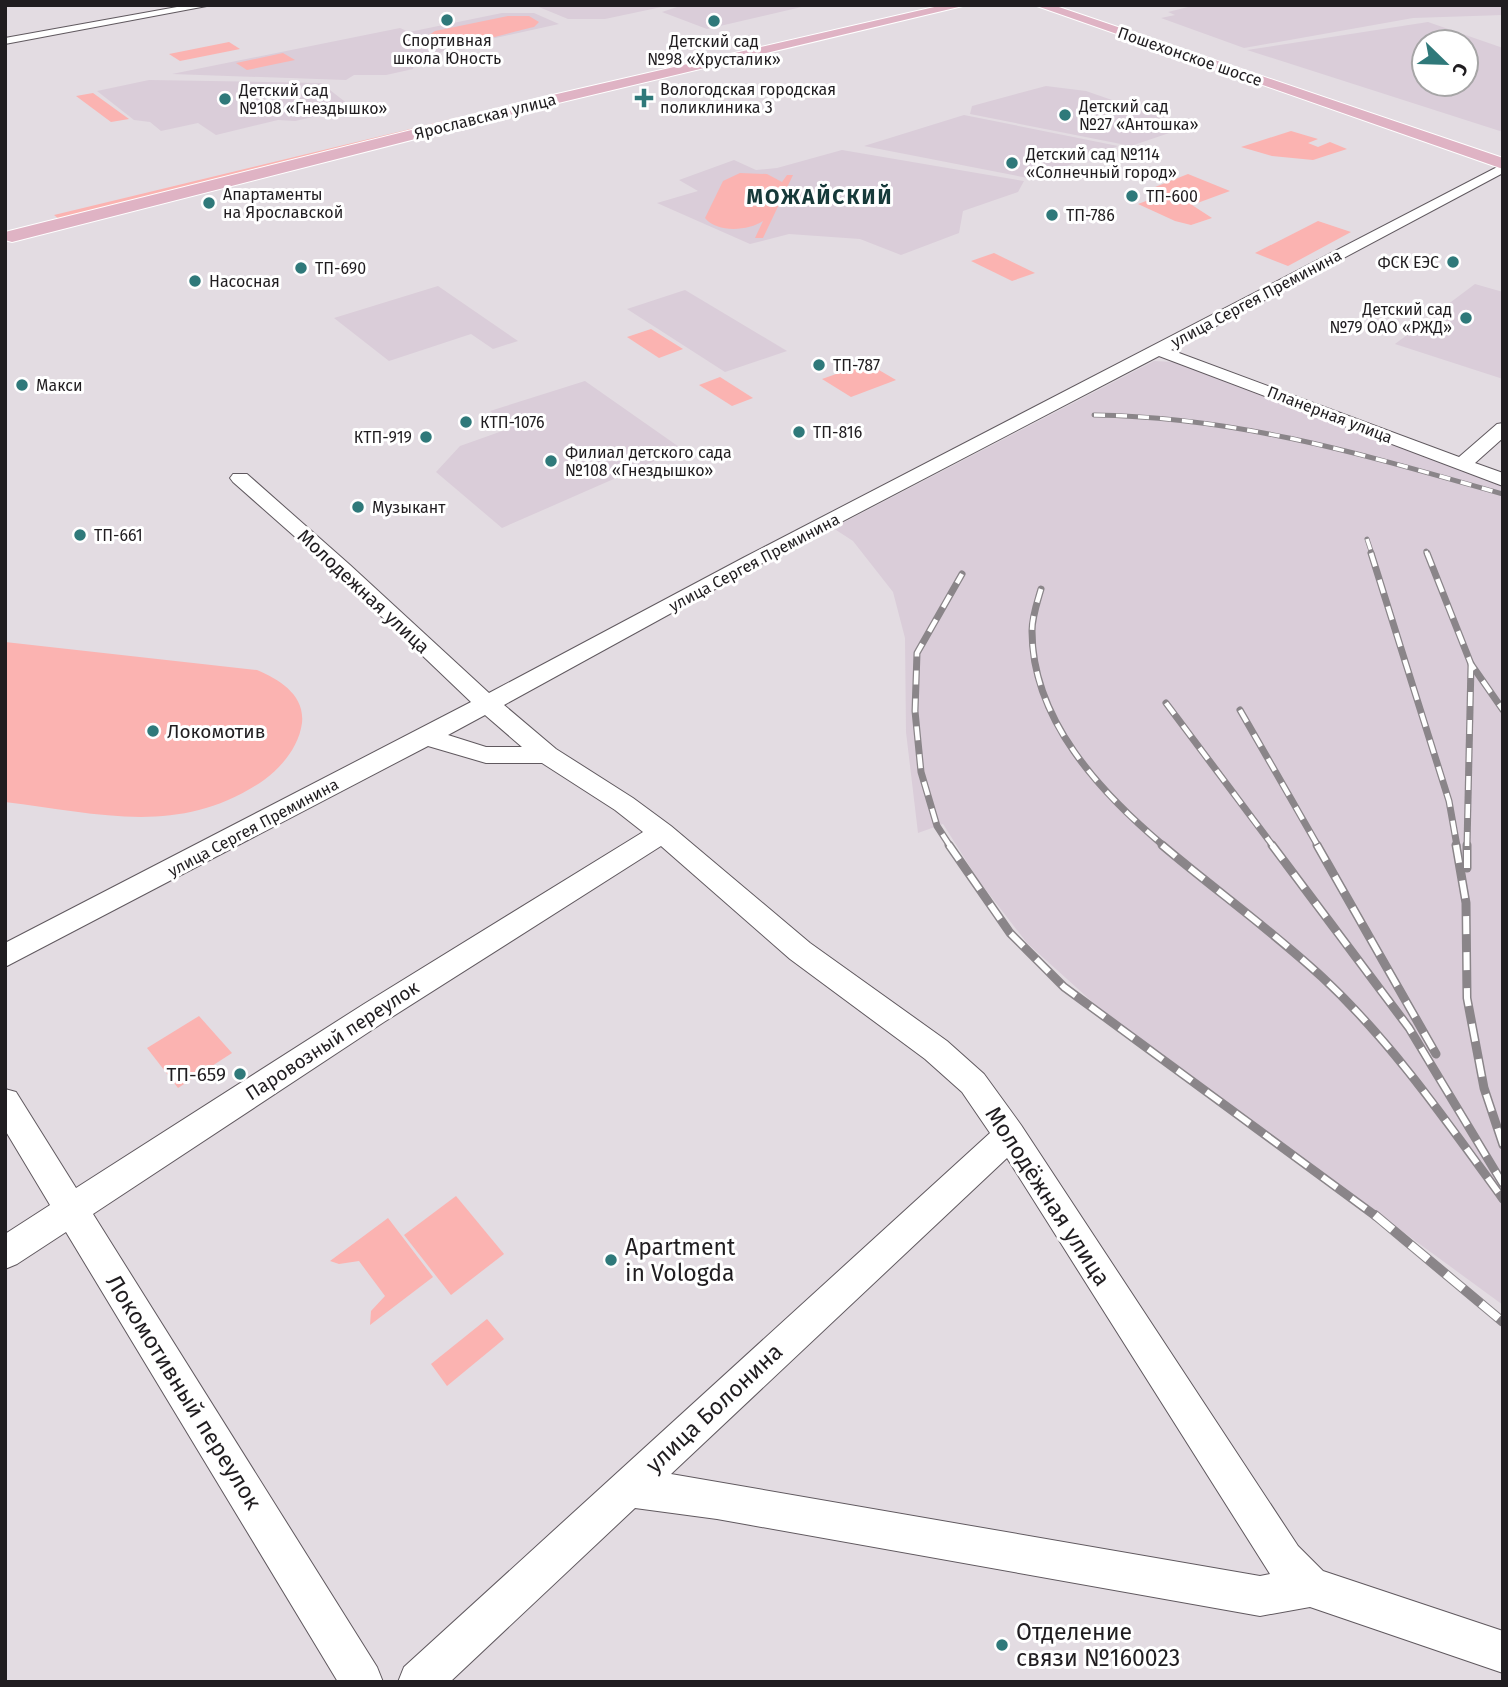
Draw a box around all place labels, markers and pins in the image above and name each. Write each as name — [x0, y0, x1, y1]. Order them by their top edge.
marker: Спортивная школа Юность — [439, 12, 455, 28]
marker: Детский сад №98 «Хрусталик» — [706, 13, 722, 29]
place label: Спортивная школа Юность — [393, 31, 501, 68]
place label: Детский сад №98 «Хрусталик» — [647, 32, 781, 69]
place label: Вологодская городская поликлиника 3 — [660, 80, 836, 117]
place label: Детский сад №108 «Гнездышко» — [238, 81, 387, 118]
marker: Вологодская городская поликлиника 3 — [634, 88, 654, 108]
marker: Детский сад №108 «Гнездышко» — [217, 91, 233, 107]
place label: Детский сад №27 «Антошка» — [1078, 97, 1199, 134]
marker: Детский сад №27 «Антошка» — [1057, 107, 1073, 123]
place label: Детский сад №114 «Солнечный город» — [1025, 145, 1177, 182]
marker: Детский сад №114 «Солнечный город» — [1004, 155, 1020, 171]
place label: Апартаменты на Ярославской — [223, 185, 343, 222]
place label: ТП-600 — [1146, 187, 1198, 206]
marker: ТП-600 — [1124, 188, 1140, 204]
marker: Апартаменты на Ярославской — [201, 195, 217, 211]
place label: ТП-786 — [1066, 206, 1115, 225]
marker: ТП-786 — [1044, 207, 1060, 223]
place label: ФСК ЕЭС — [1377, 253, 1439, 272]
marker: ФСК ЕЭС — [1445, 254, 1461, 270]
place label: ТП-690 — [315, 259, 366, 278]
marker: ТП-690 — [293, 260, 309, 276]
place label: Насосная — [209, 272, 280, 291]
marker: Насосная — [187, 273, 203, 289]
place label: Детский сад №79 ОАО «РЖД» — [1330, 300, 1452, 337]
marker: Детский сад №79 ОАО «РЖД» — [1458, 310, 1474, 326]
place label: ТП-787 — [833, 356, 880, 375]
marker: ТП-787 — [811, 357, 827, 373]
place label: Макси — [36, 376, 83, 395]
marker: Макси — [14, 377, 30, 393]
place label: КТП-1076 — [480, 413, 545, 432]
marker: КТП-1076 — [458, 414, 474, 430]
place label: ТП-816 — [813, 423, 862, 442]
marker: ТП-816 — [791, 424, 807, 440]
place label: КТП-919 — [354, 428, 412, 447]
marker: КТП-919 — [418, 429, 434, 445]
place label: Филиал детского сада №108 «Гнездышко» — [565, 443, 732, 480]
marker: Филиал детского сада №108 «Гнездышко» — [543, 453, 559, 469]
place label: Музыкант — [372, 498, 446, 517]
marker: Музыкант — [350, 499, 366, 515]
place label: ТП-661 — [94, 526, 143, 545]
marker: ТП-661 — [72, 527, 88, 543]
place label: Локомотив — [167, 720, 265, 743]
marker: Локомотив — [145, 723, 161, 739]
place label: ТП-659 — [166, 1063, 226, 1086]
marker: ТП-659 — [232, 1066, 248, 1082]
place label: Apartment in Vologda — [625, 1233, 736, 1287]
marker: Apartment in Vologda — [603, 1252, 619, 1268]
place label: Отделение связи №160023 — [1016, 1618, 1180, 1672]
marker: Отделение связи №160023 — [994, 1637, 1010, 1653]

